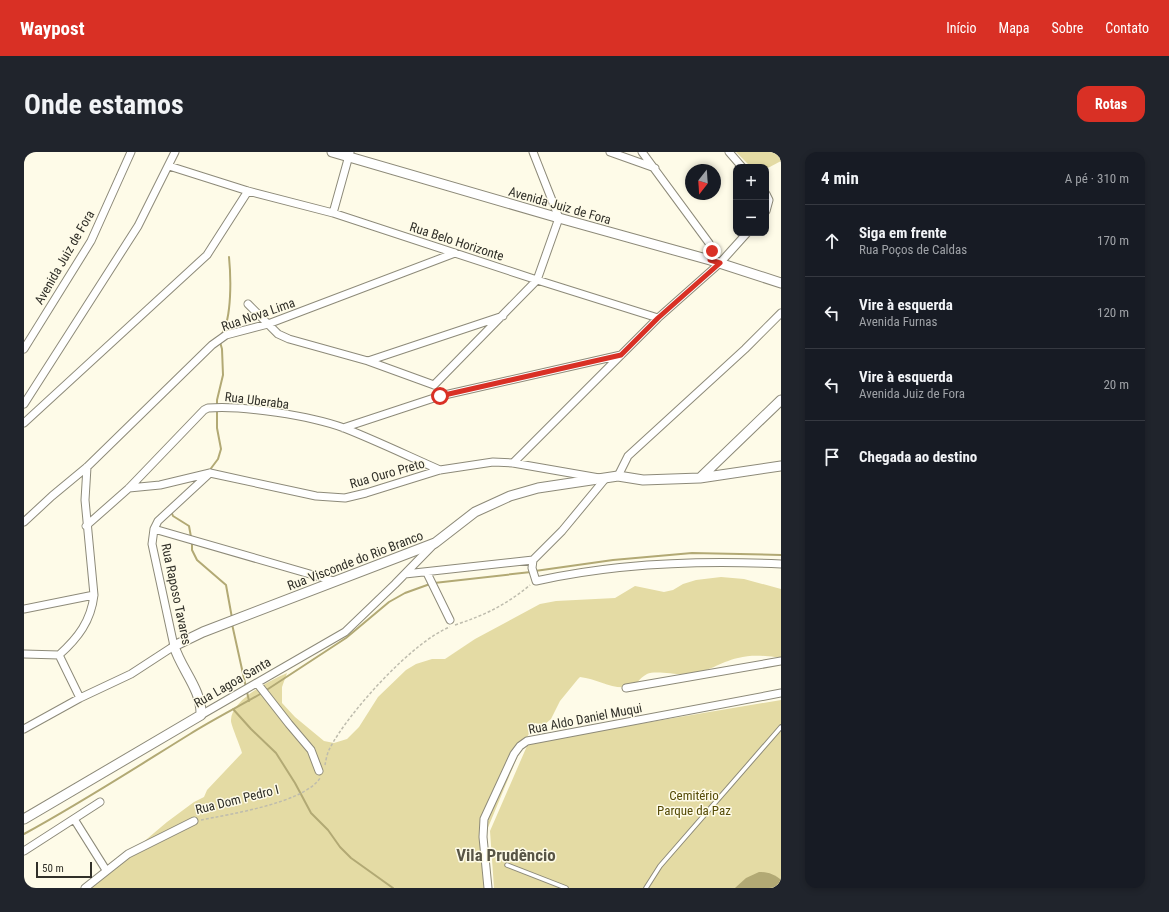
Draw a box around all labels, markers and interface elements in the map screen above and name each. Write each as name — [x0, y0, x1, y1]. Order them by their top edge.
text: Waypost — [20, 17, 85, 40]
text: Início — [946, 20, 977, 36]
text: Mapa — [999, 20, 1029, 36]
text: Sobre — [1051, 20, 1083, 36]
text: Contato — [1105, 20, 1149, 36]
button: Rotas — [1077, 86, 1145, 122]
text: Onde estamos — [24, 88, 184, 121]
north arrow — [685, 164, 721, 200]
map controls — [733, 164, 769, 236]
button: + — [733, 164, 769, 200]
text: 4 min — [821, 168, 859, 188]
text: A pé · 310 m — [1065, 171, 1129, 186]
street label: Avenida Juiz de Fora — [507, 184, 613, 227]
button: − — [733, 200, 769, 236]
street label: Avenida Juiz de Fora — [31, 208, 97, 307]
street label: Rua Belo Horizonte — [408, 219, 506, 264]
text: Siga em frente — [859, 224, 947, 242]
icon: ahead — [821, 230, 843, 252]
text: 170 m — [1097, 233, 1129, 248]
route end — [703, 242, 721, 260]
text: Rua Poços de Caldas — [859, 242, 967, 257]
street label: Rua Nova Lima — [219, 295, 297, 334]
text: Vire à esquerda — [859, 296, 953, 314]
icon: left — [821, 302, 843, 324]
text: 120 m — [1097, 305, 1129, 320]
text: Avenida Furnas — [859, 314, 938, 329]
text: Vire à esquerda — [859, 368, 953, 386]
icon: left — [821, 374, 843, 396]
text: 20 m — [1103, 377, 1129, 392]
text: Avenida Juiz de Fora — [859, 386, 965, 401]
route start — [431, 387, 449, 405]
street label: Rua Uberaba — [224, 389, 290, 412]
icon: arrive — [821, 446, 843, 468]
text: Chegada ao destino — [859, 448, 977, 466]
street label: Rua Ouro Preto — [348, 456, 426, 491]
street label: Rua Visconde do Rio Branco — [285, 528, 425, 593]
street label: Rua Raposo Tavares — [158, 542, 195, 646]
street label: Rua Lagoa Santa — [191, 654, 273, 711]
street label: Rua Aldo Daniel Muqui — [527, 700, 643, 737]
street label: Rua Dom Pedro I — [194, 782, 280, 817]
park label: Cemitério Parque da Paz — [657, 788, 731, 818]
district label: Vila Prudêncio — [456, 845, 556, 865]
scale bar — [36, 860, 92, 879]
text: 50 m — [42, 862, 64, 875]

